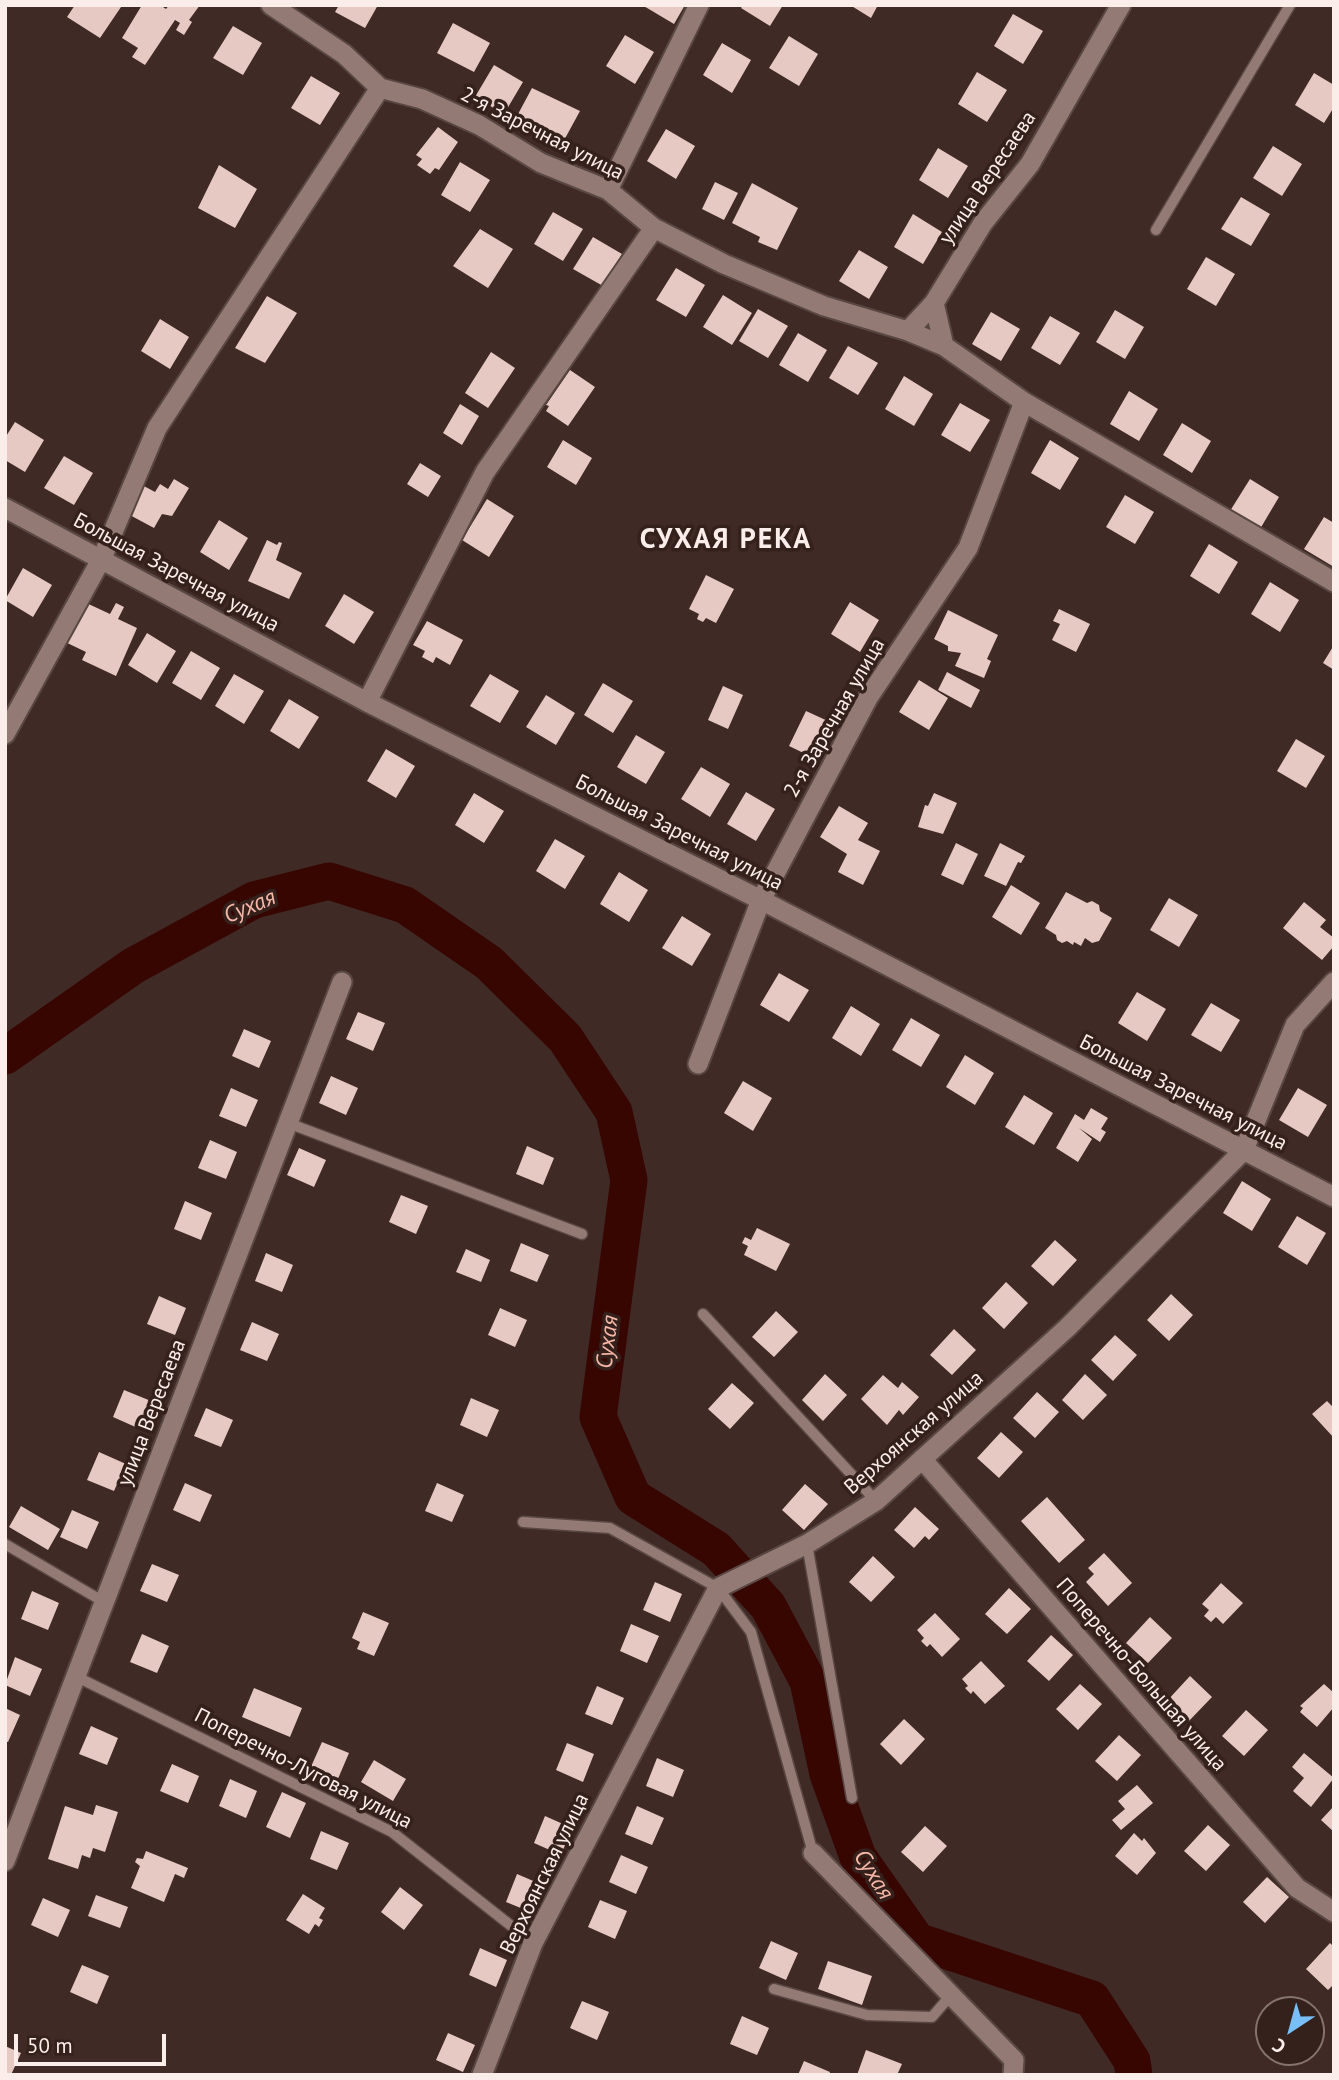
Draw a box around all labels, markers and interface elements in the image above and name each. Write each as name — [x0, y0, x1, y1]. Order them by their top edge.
street label: 2-я Заречная улица — [456, 82, 628, 186]
street label: улица Вересаева — [934, 107, 1042, 249]
street label: Большая Заречная улица — [69, 508, 283, 638]
district label: СУХАЯ РЕКА — [641, 523, 811, 557]
street label: 2-я Заречная улица — [779, 634, 891, 802]
street label: Большая Заречная улица — [571, 770, 787, 896]
water label: Сухая — [220, 884, 280, 930]
street label: Большая Заречная улица — [1075, 1030, 1291, 1156]
water label: Сухая — [591, 1314, 625, 1370]
street label: улица Вересаева — [112, 1336, 192, 1490]
street label: Верхоянская улица — [839, 1366, 989, 1500]
street label: Поперечно-Большая улица — [1050, 1573, 1232, 1777]
street label: Поперечно-Луговая улица — [190, 1703, 416, 1835]
street label: Верхоянская улица — [495, 1790, 595, 1958]
water label: Сухая — [847, 1845, 899, 1905]
north arrow — [1255, 1996, 1325, 2066]
scale bar — [18, 2021, 170, 2064]
text: 50 m — [27, 2032, 73, 2059]
text: С — [1267, 2034, 1290, 2059]

